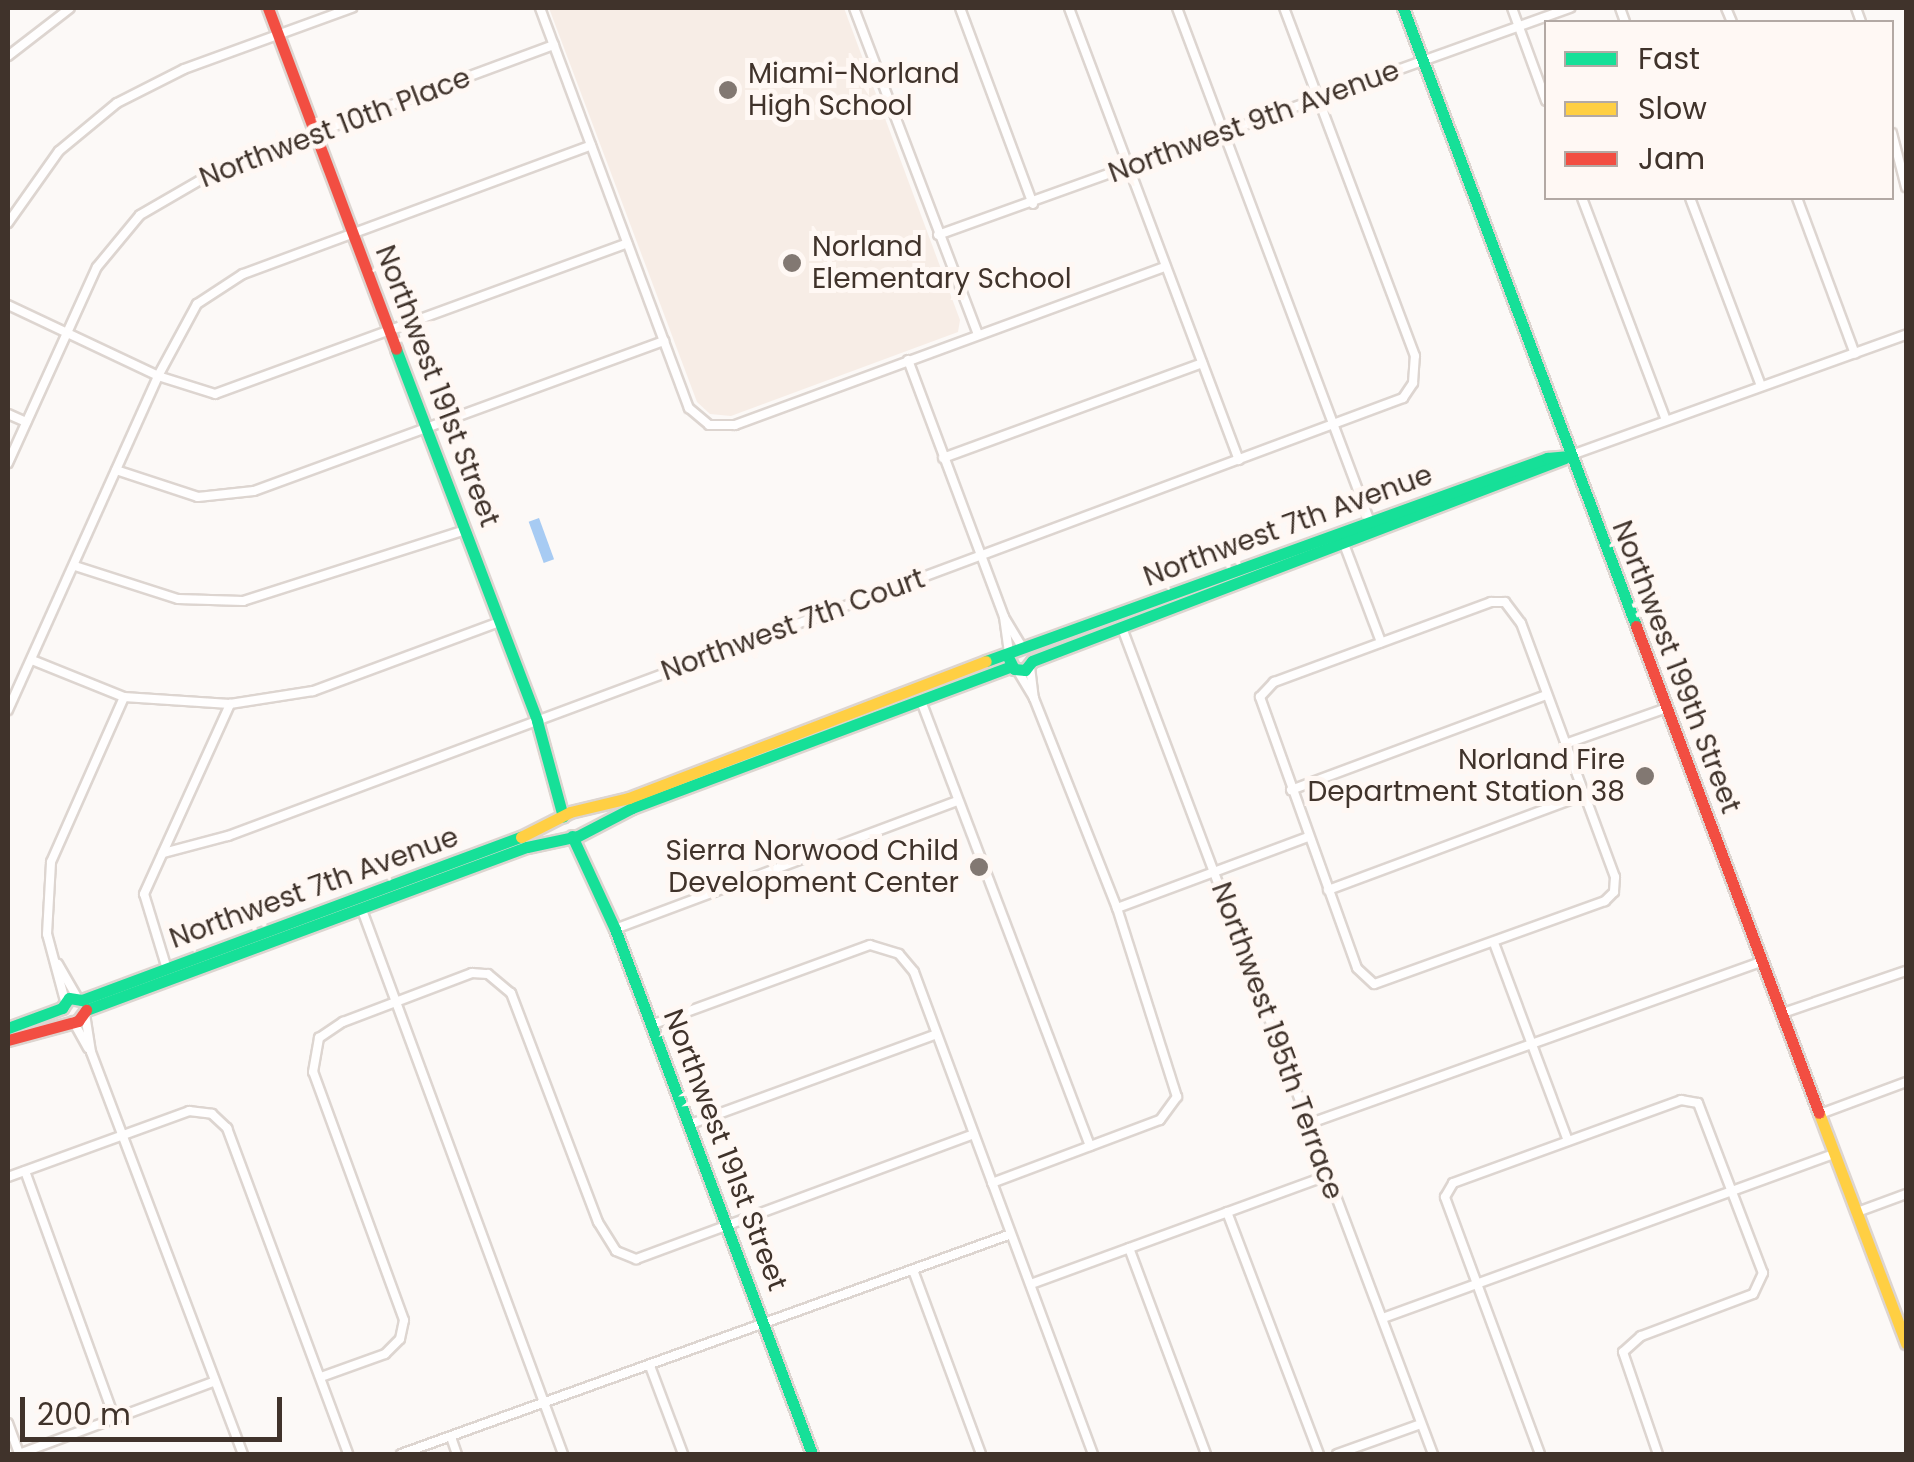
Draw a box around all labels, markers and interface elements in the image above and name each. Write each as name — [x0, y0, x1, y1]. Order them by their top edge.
legend — [1544, 20, 1894, 200]
text: Fast — [1638, 37, 1700, 80]
street label: Northwest 9th Avenue — [1104, 54, 1404, 190]
place label: Miami-Norland High School — [748, 57, 960, 123]
street label: Northwest 10th Place — [195, 61, 475, 195]
marker: Miami-Norland High School — [717, 79, 739, 101]
text: Slow — [1638, 87, 1707, 130]
text: Jam — [1638, 137, 1705, 180]
place label: Norland Elementary School — [812, 230, 1072, 296]
street label: Northwest 191st Street — [368, 241, 506, 531]
marker: Norland Elementary School — [781, 252, 803, 274]
street label: Northwest 7th Avenue — [1139, 458, 1437, 594]
street label: Northwest 199th Street — [1605, 516, 1747, 818]
street label: Northwest 7th Court — [657, 562, 929, 688]
place label: Norland Fire Department Station 38 — [1307, 743, 1625, 809]
marker: Norland Fire Department Station 38 — [1634, 765, 1656, 787]
street label: Northwest 7th Avenue — [165, 820, 463, 956]
place label: Sierra Norwood Child Development Center — [666, 834, 959, 900]
marker: Sierra Norwood Child Development Center — [968, 856, 990, 878]
street label: Northwest 195th Terrace — [1204, 878, 1350, 1204]
street label: Northwest 191st Street — [656, 1005, 794, 1295]
scale bar — [25, 1377, 288, 1439]
text: 200 m — [37, 1393, 131, 1436]

